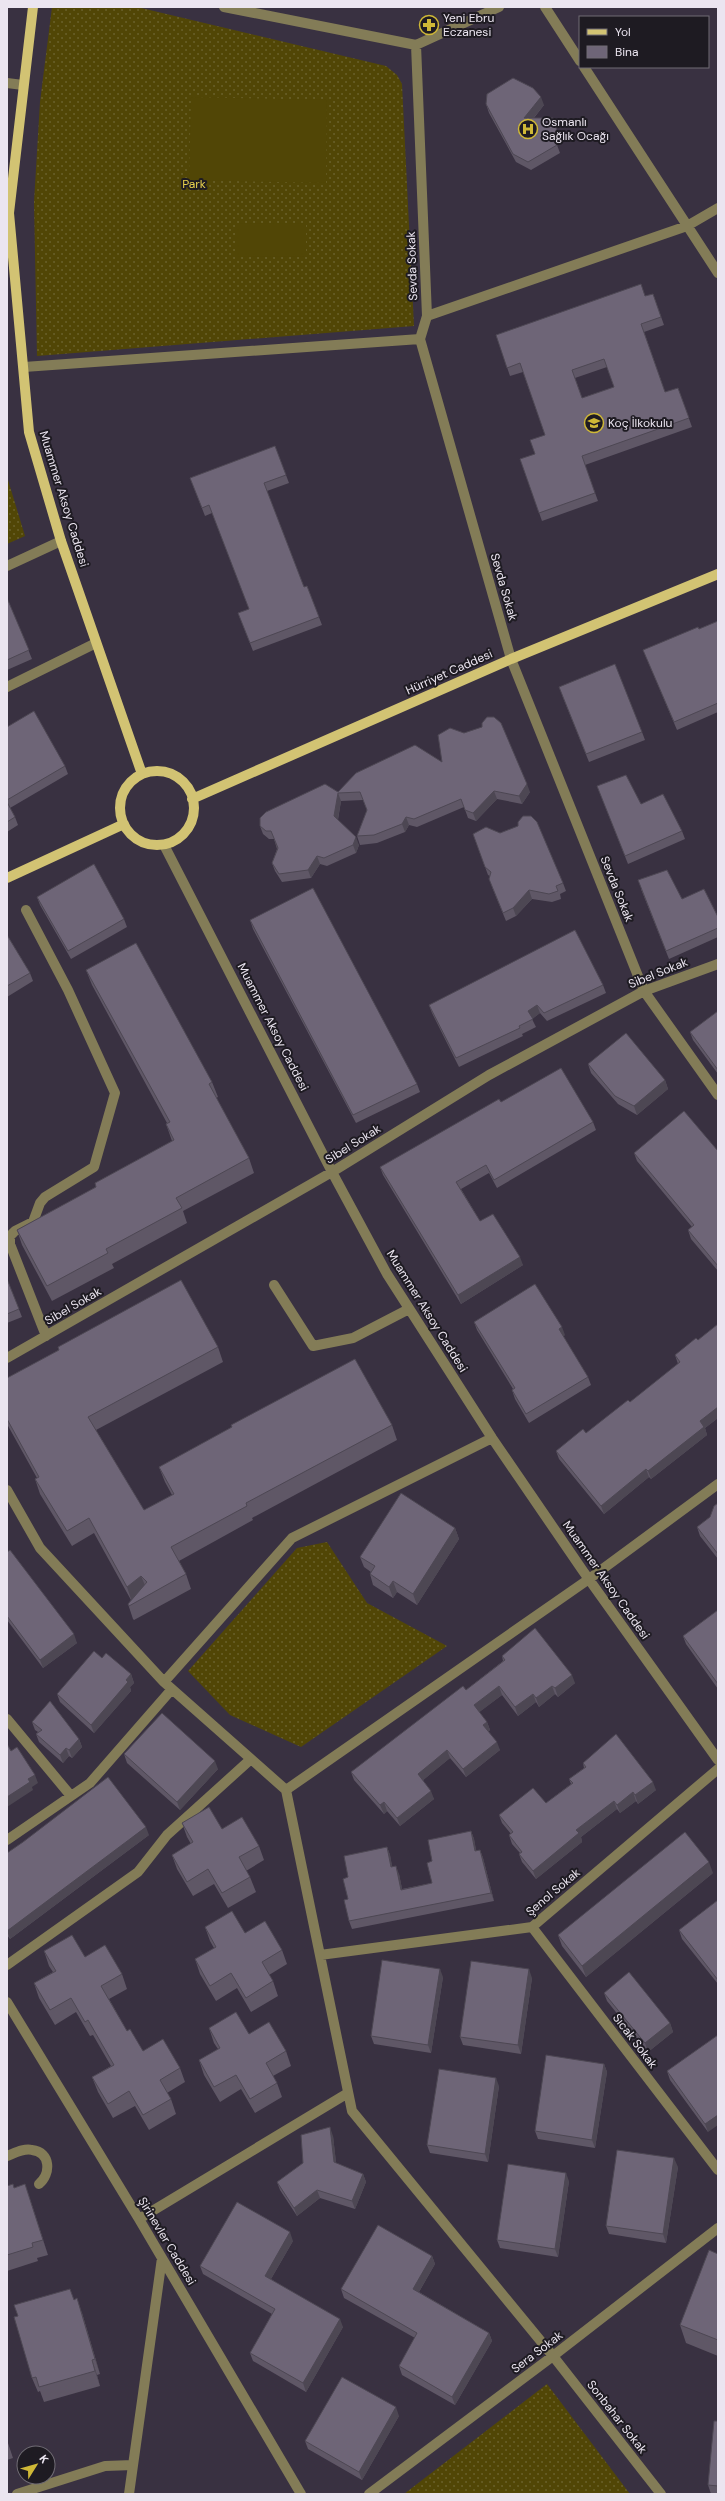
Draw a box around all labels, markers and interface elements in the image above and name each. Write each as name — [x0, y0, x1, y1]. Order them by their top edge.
place label: Yeni Ebru Eczanesi — [443, 10, 494, 40]
pharmacy icon: Yeni Ebru Eczanesi — [418, 14, 440, 36]
legend — [579, 16, 709, 68]
text: Yol — [615, 24, 631, 40]
text: Bina — [615, 44, 639, 60]
place label: Osmanlı Sağlık Ocağı — [542, 114, 609, 144]
hospital icon: Osmanlı Sağlık Ocağı — [517, 118, 539, 140]
park label: Park — [182, 176, 206, 192]
street label: Sevda Sokak — [403, 231, 421, 301]
school or university icon: Koç İlkokulu — [583, 412, 605, 434]
place label: Koç İlkokulu — [608, 415, 673, 431]
street label: Muammer Aksoy Caddesi — [36, 429, 92, 569]
street label: Sevda Sokak — [487, 551, 521, 623]
street label: Hürriyet Caddesi — [403, 646, 495, 698]
street label: Sevda Sokak — [597, 854, 637, 924]
street label: Sibel Sokak — [626, 954, 690, 992]
street label: Muammer Aksoy Caddesi — [234, 960, 312, 1094]
street label: Sibel Sokak — [322, 1121, 384, 1167]
street label: Muammer Aksoy Caddesi — [383, 1247, 471, 1375]
street label: Sibel Sokak — [42, 1283, 104, 1329]
street label: Muammer Aksoy Caddesi — [559, 1517, 653, 1643]
street label: Şenol Sokak — [522, 1865, 584, 1919]
street label: Sıcak Sokak — [609, 2010, 661, 2072]
street label: Şirinevler Caddesi — [134, 2194, 200, 2288]
street label: Sera Sokak — [508, 2327, 566, 2377]
street label: Sonbahar Sokak — [583, 2377, 651, 2457]
north arrow — [16, 2445, 56, 2485]
text: K — [36, 2452, 52, 2466]

